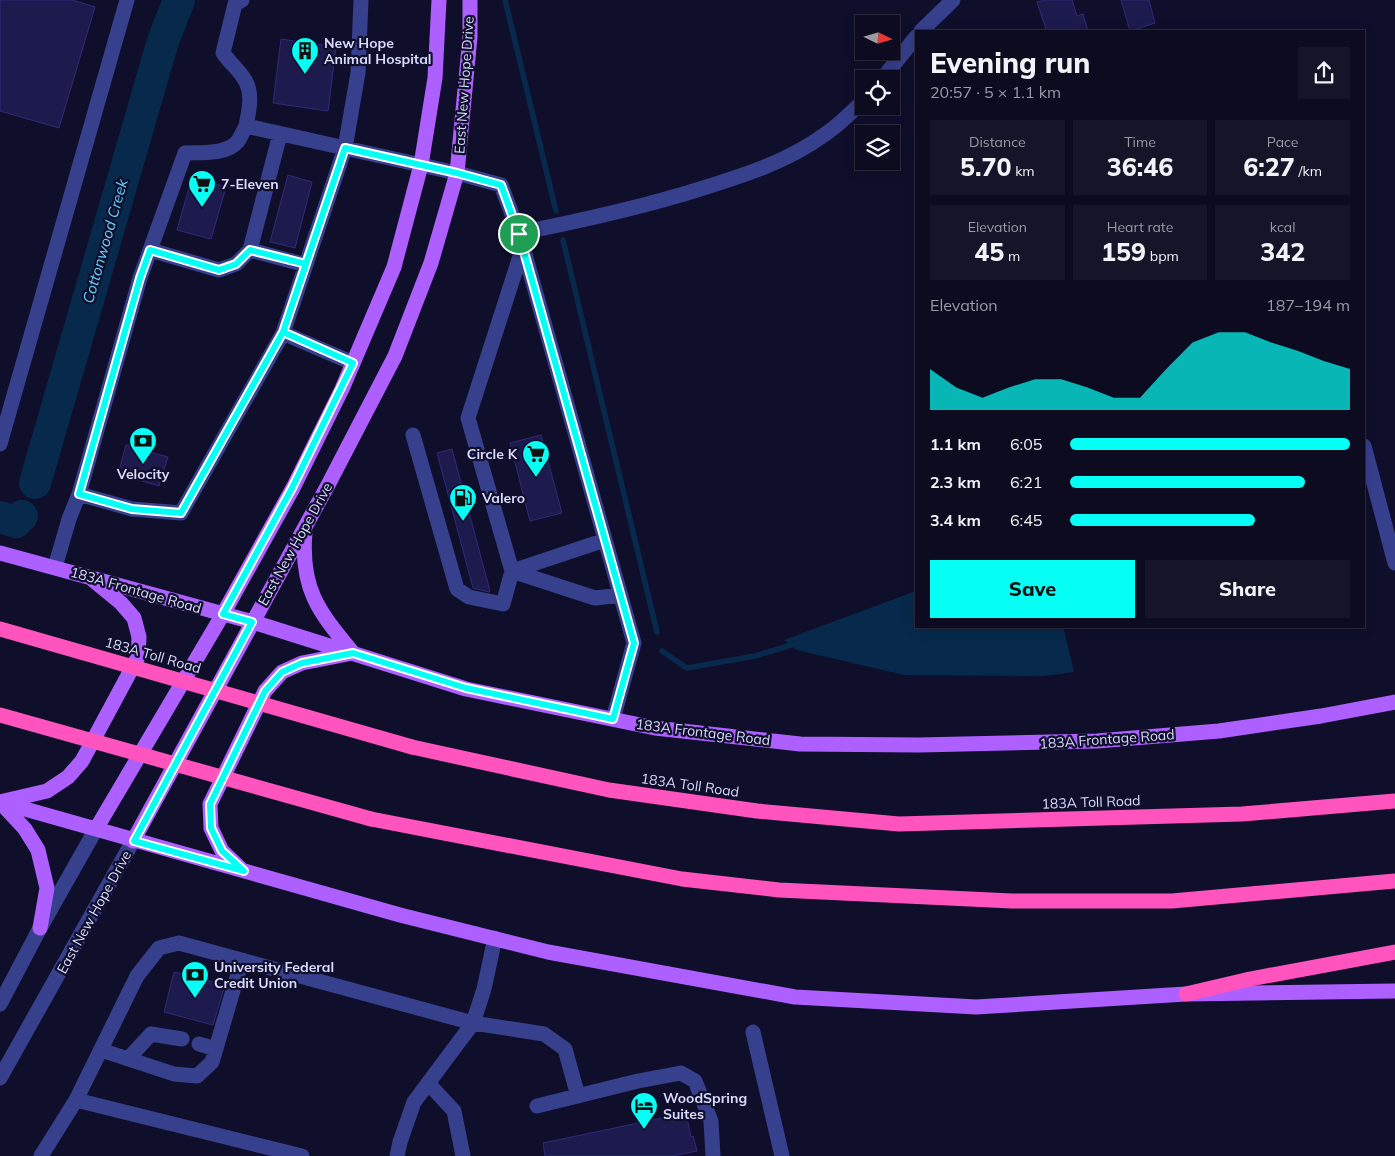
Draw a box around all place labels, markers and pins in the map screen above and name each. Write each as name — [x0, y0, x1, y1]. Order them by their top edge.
place label: New Hope Animal Hospital — [324, 34, 431, 68]
building icon: New Hope Animal Hospital — [290, 36, 320, 75]
supermarket icon: 7-Eleven — [187, 169, 217, 208]
place label: 7-Eleven — [221, 175, 279, 193]
pin — [498, 213, 540, 255]
bank icon: Velocity — [128, 426, 158, 465]
supermarket icon: Circle K — [521, 439, 551, 478]
place label: Circle K — [467, 445, 518, 463]
place label: Velocity — [116, 465, 170, 483]
fuel station icon: Valero — [448, 483, 478, 522]
place label: Valero — [481, 489, 525, 507]
place label: University Federal Credit Union — [214, 958, 334, 992]
bank icon: University Federal Credit Union — [180, 960, 210, 999]
place label: WoodSpring Suites — [663, 1089, 747, 1123]
hotel icon: WoodSpring Suites — [629, 1091, 659, 1130]

